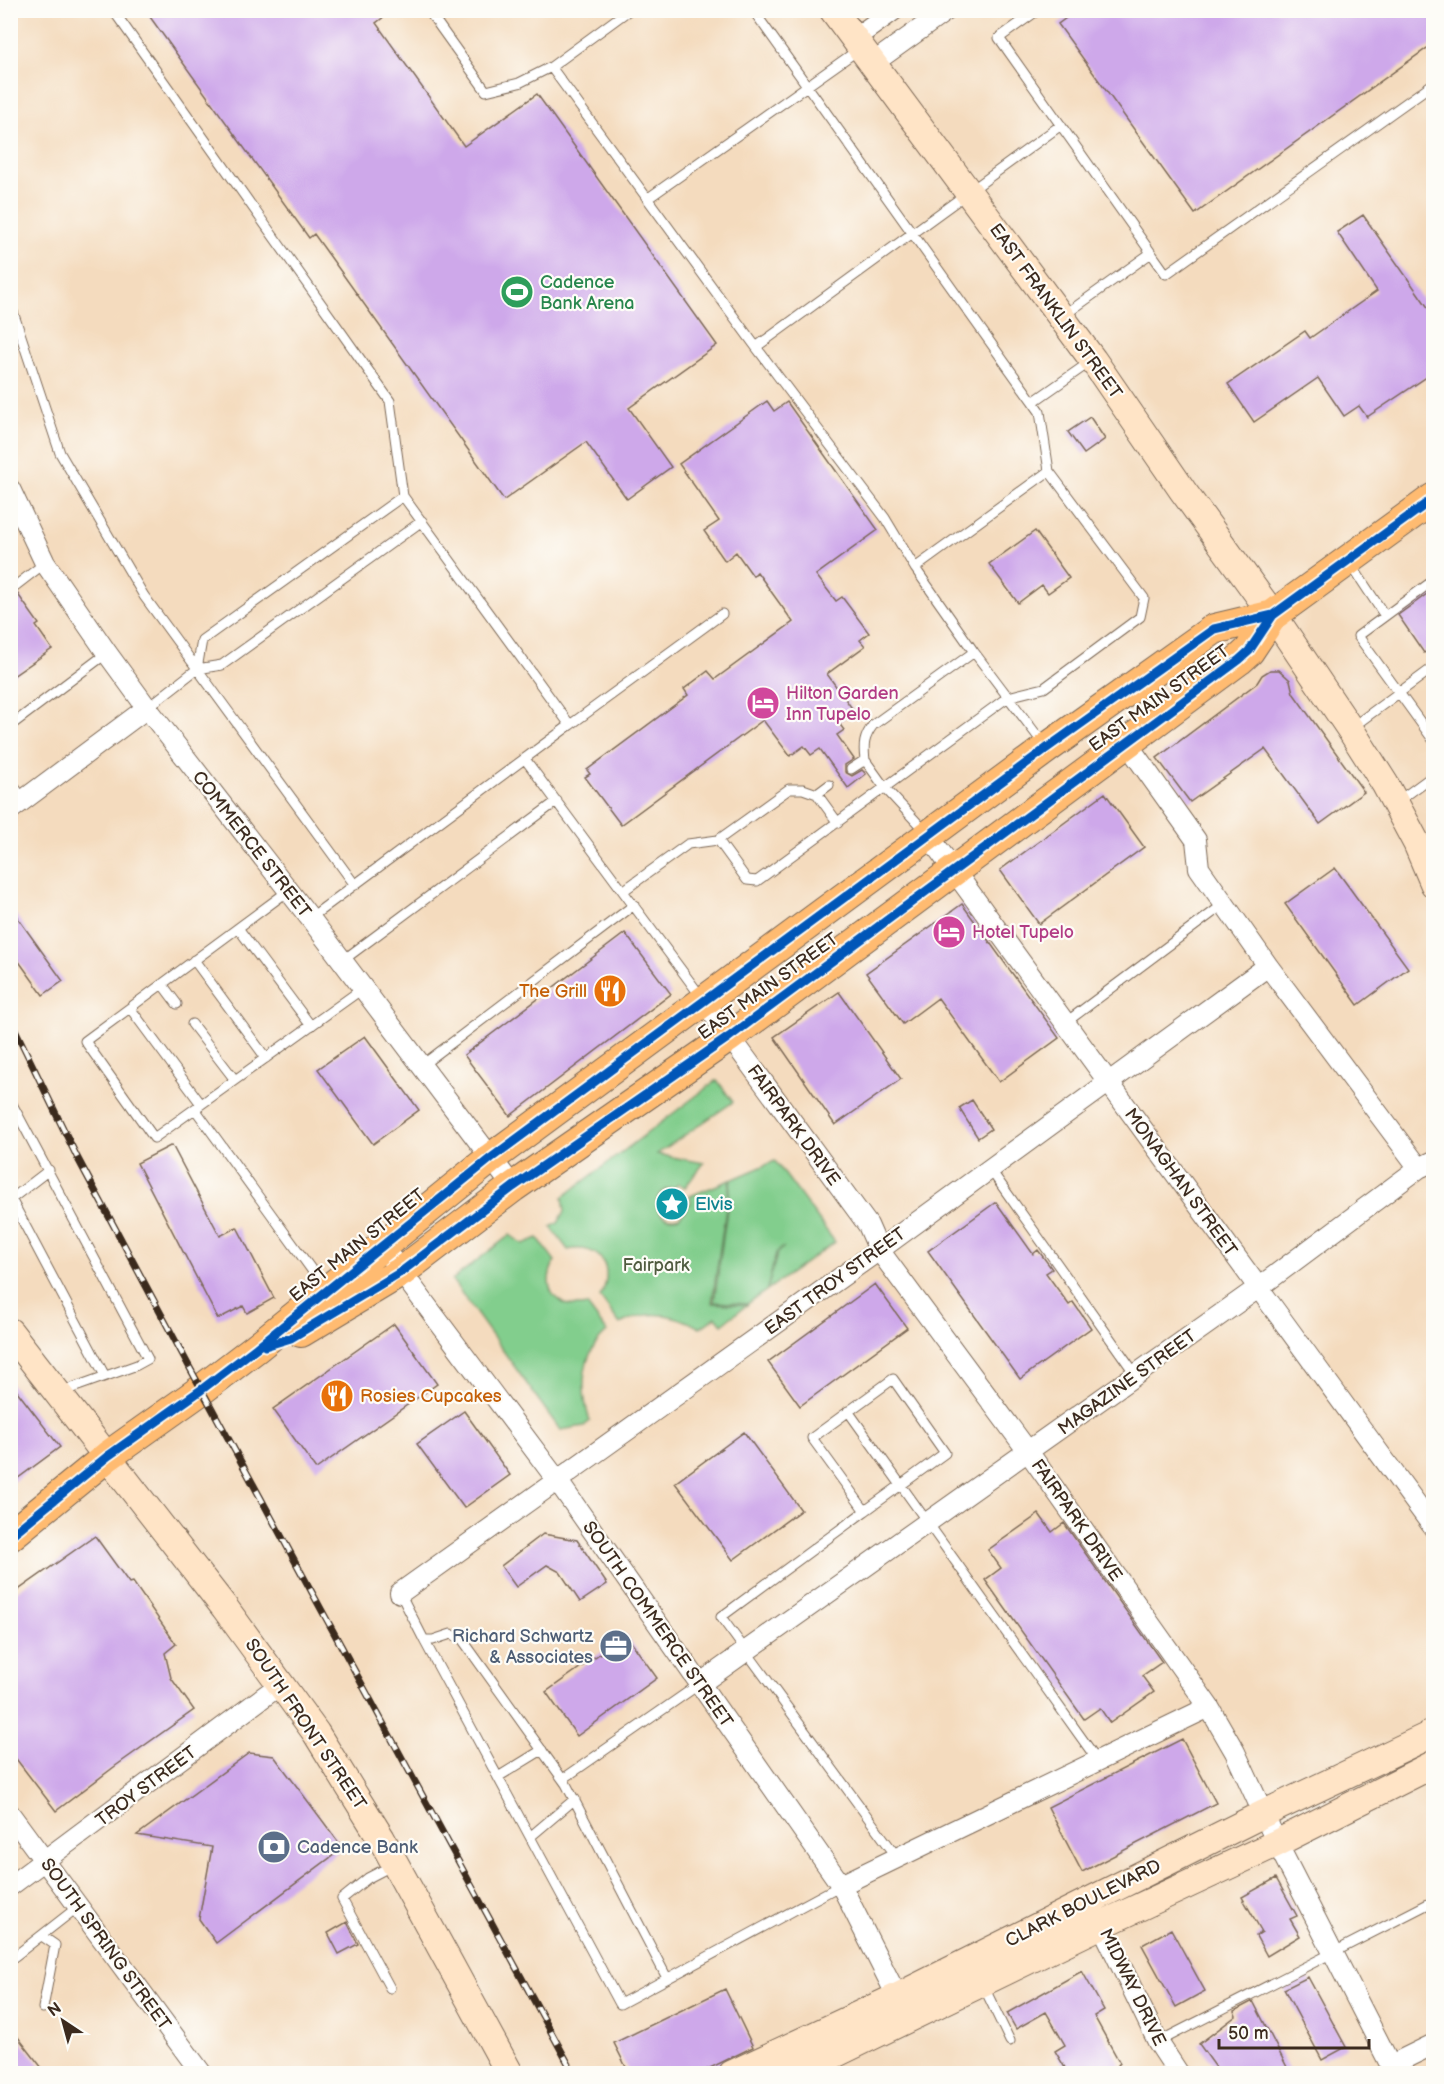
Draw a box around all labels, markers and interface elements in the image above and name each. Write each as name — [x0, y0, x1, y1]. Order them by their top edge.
street label: EAST FRANKLIN STREET — [985, 220, 1126, 403]
place label: Cadence Bank Arena — [540, 272, 635, 314]
sports icon: Cadence Bank Arena — [499, 274, 535, 310]
street label: EAST MAIN STREET — [1085, 640, 1234, 756]
place label: Hilton Garden Inn Tupelo — [786, 683, 899, 725]
hotel icon: Hilton Garden Inn Tupelo — [745, 685, 781, 721]
street label: COMMERCE STREET — [188, 767, 315, 922]
hotel icon: Hotel Tupelo — [931, 914, 967, 950]
place label: Hotel Tupelo — [972, 922, 1074, 943]
street label: EAST MAIN STREET — [694, 928, 843, 1044]
restaurant icon: The Grill — [592, 973, 628, 1009]
place label: The Grill — [519, 981, 587, 1002]
street label: FAIRPARK DRIVE — [743, 1061, 845, 1190]
street label: MONAGHAN STREET — [1120, 1104, 1241, 1260]
street label: EAST MAIN STREET — [285, 1184, 429, 1306]
place icon: Elvis — [654, 1186, 690, 1222]
place label: Elvis — [695, 1194, 733, 1215]
street label: EAST TROY STREET — [761, 1223, 910, 1340]
park label: Fairpark — [622, 1255, 690, 1276]
street label: MAGAZINE STREET — [1054, 1325, 1201, 1440]
restaurant icon: Rosies Cupcakes — [319, 1378, 355, 1414]
place label: Rosies Cupcakes — [360, 1386, 502, 1407]
street label: FAIRPARK DRIVE — [1027, 1455, 1127, 1585]
street label: SOUTH COMMERCE STREET — [578, 1517, 737, 1732]
place label: Richard Schwartz & Associates — [452, 1626, 593, 1668]
office icon: Richard Schwartz & Associates — [598, 1628, 634, 1664]
street label: SOUTH FRONT STREET — [241, 1635, 371, 1814]
street label: TROY STREET — [92, 1742, 201, 1831]
bank icon: Cadence Bank — [256, 1829, 292, 1865]
place label: Cadence Bank — [297, 1837, 418, 1858]
street label: SOUTH SPRING STREET — [36, 1854, 176, 2034]
street label: CLARK BOULEVARD — [1002, 1855, 1164, 1952]
street label: MIDWAY DRIVE — [1095, 1925, 1170, 2049]
north arrow — [33, 1991, 93, 2051]
scale bar — [1219, 2012, 1369, 2050]
text: 50 m — [1228, 2023, 1269, 2044]

